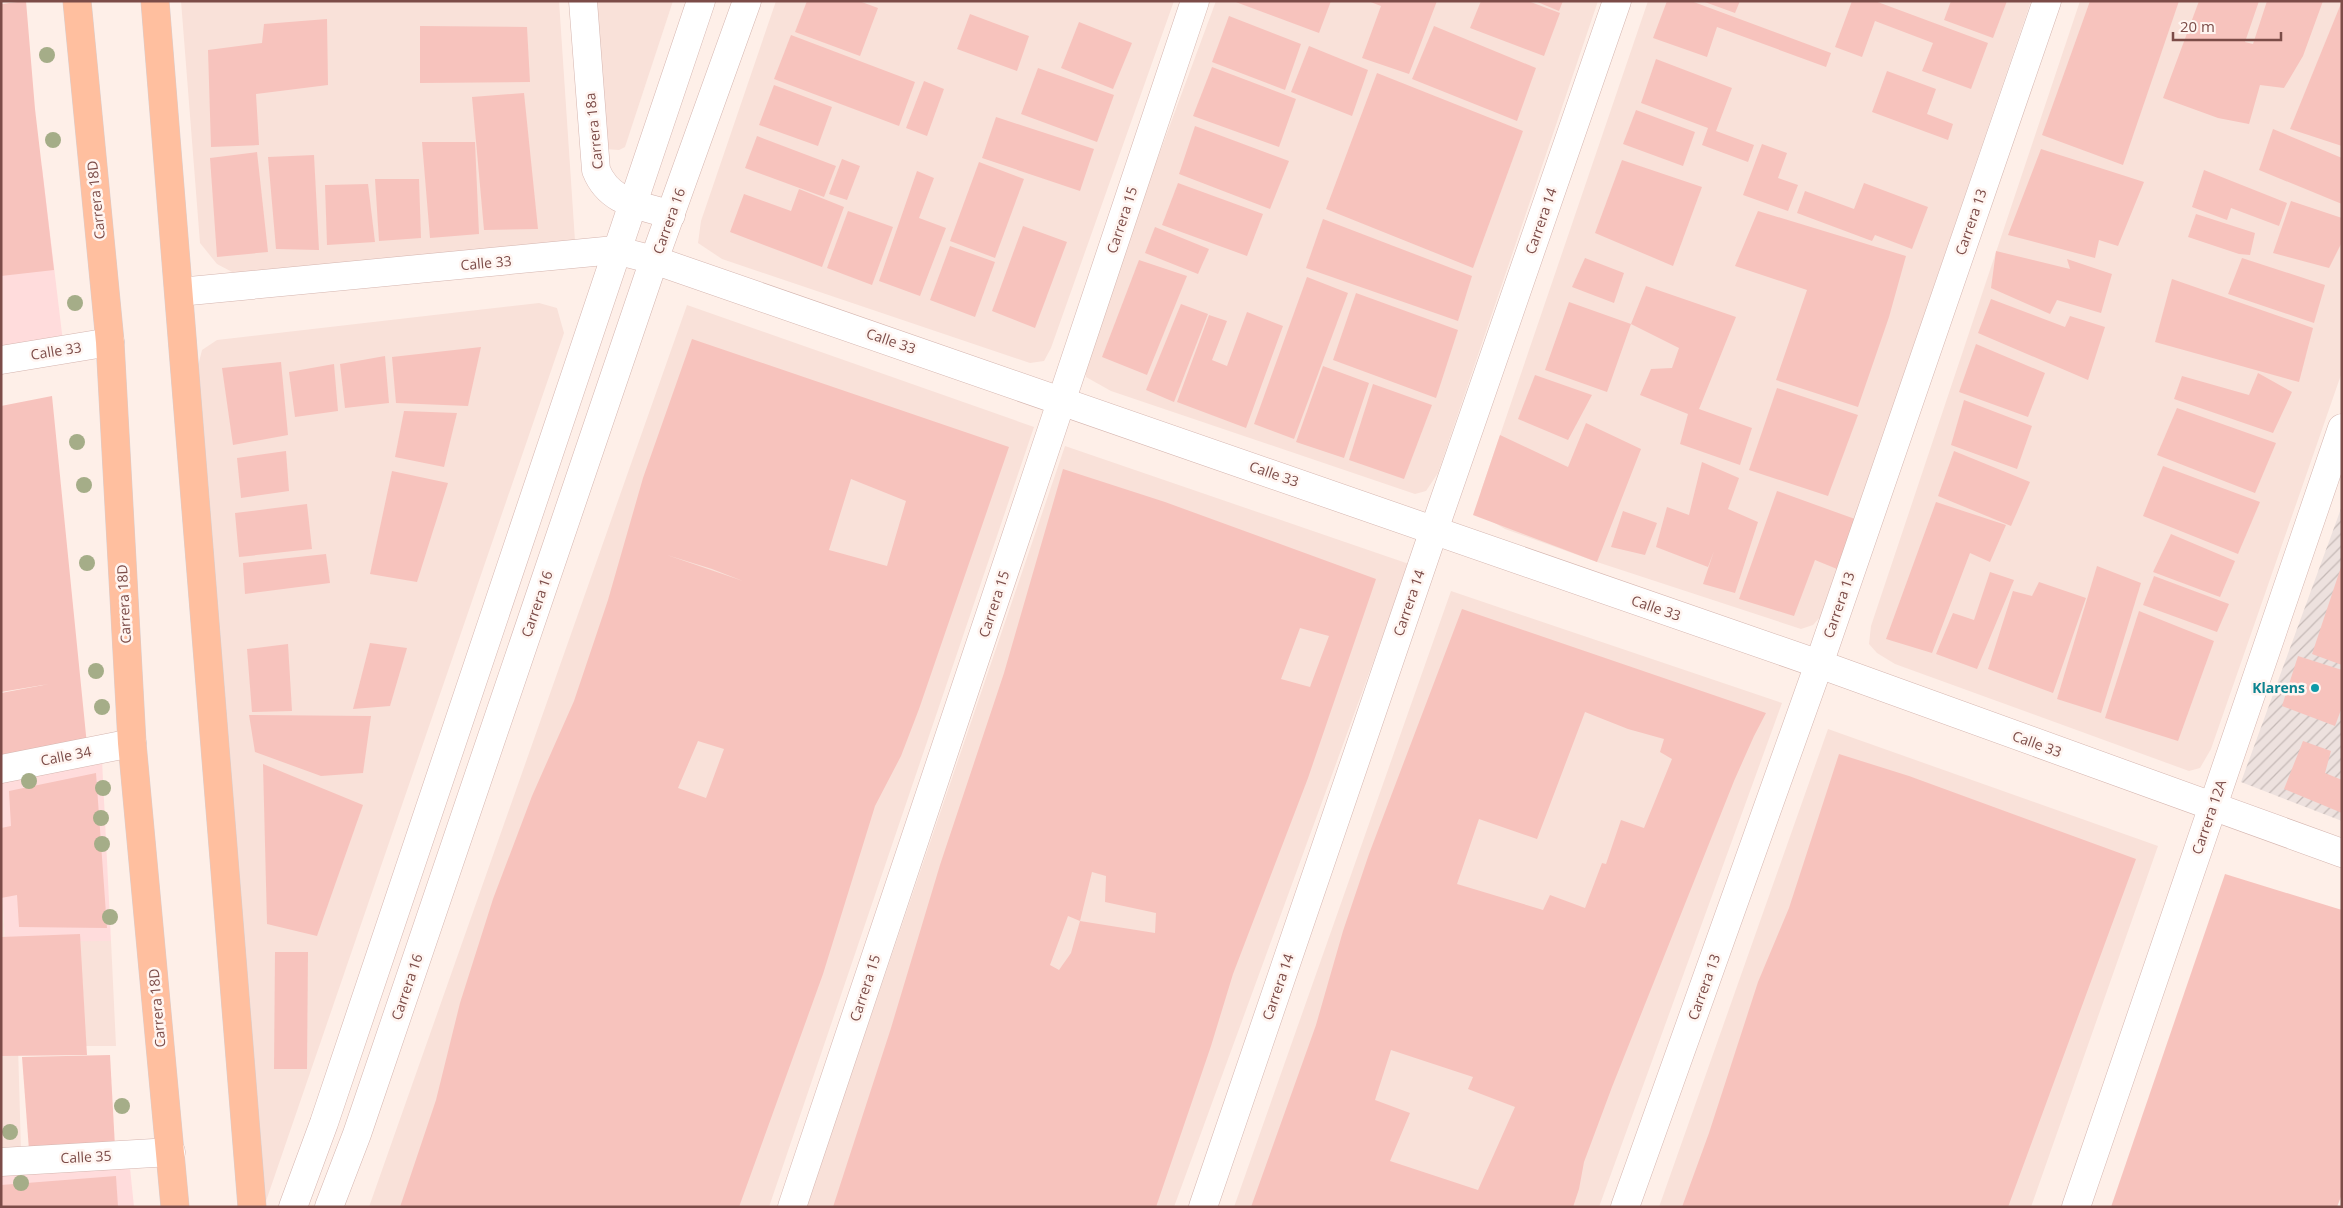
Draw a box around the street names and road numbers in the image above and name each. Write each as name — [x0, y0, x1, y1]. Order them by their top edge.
street label: Carrera 18a — [580, 92, 607, 170]
street label: Carrera 18D — [82, 160, 109, 240]
street label: Carrera 15 — [1102, 184, 1141, 256]
street label: Carrera 16 — [648, 185, 689, 257]
street label: Carrera 14 — [1520, 185, 1561, 257]
street label: Carrera 13 — [1950, 186, 1991, 258]
street label: Calle 33 — [460, 251, 512, 274]
street label: Calle 33 — [864, 323, 918, 358]
street label: Calle 33 — [29, 337, 83, 364]
street label: Calle 33 — [1247, 456, 1301, 491]
street label: Carrera 18D — [112, 564, 135, 644]
street label: Carrera 14 — [1388, 567, 1429, 639]
street label: Carrera 16 — [516, 568, 557, 640]
street label: Carrera 15 — [974, 568, 1013, 640]
street label: Carrera 13 — [1818, 569, 1859, 641]
street label: Calle 33 — [1629, 590, 1683, 625]
street label: Calle 33 — [2010, 726, 2064, 761]
street label: Calle 34 — [39, 741, 93, 770]
street label: Carrera 12A — [2187, 777, 2230, 857]
street label: Carrera 16 — [386, 951, 427, 1023]
street label: Carrera 14 — [1257, 951, 1298, 1023]
street label: Carrera 13 — [1683, 951, 1724, 1023]
street label: Carrera 15 — [845, 952, 884, 1024]
street label: Carrera 18D — [144, 968, 169, 1048]
street label: Calle 35 — [60, 1146, 112, 1167]

